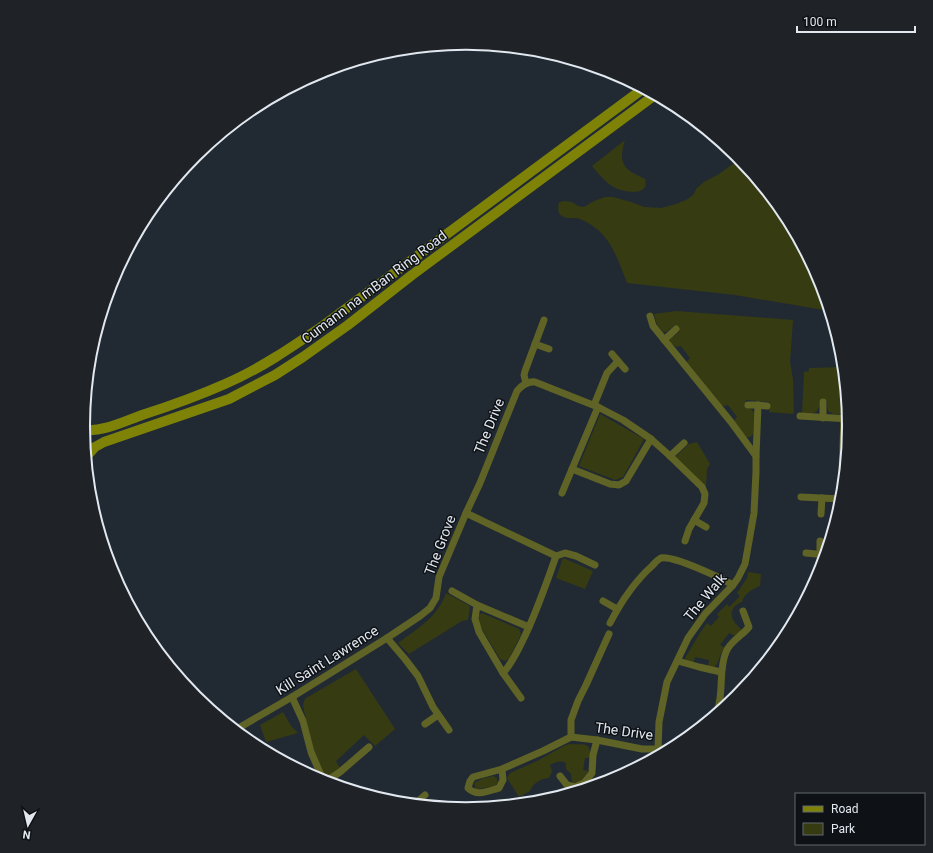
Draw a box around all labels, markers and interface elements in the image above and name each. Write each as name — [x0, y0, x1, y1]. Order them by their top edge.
scale bar — [797, 8, 915, 34]
text: 100 m — [803, 15, 837, 29]
street label: Cumann na mBan Ring Road — [298, 227, 450, 347]
street label: The Drive — [471, 396, 507, 456]
street label: The Grove — [421, 513, 459, 577]
street label: The Walk — [680, 569, 730, 624]
street label: Kill Saint Lawrence — [273, 622, 381, 698]
street label: The Drive — [594, 719, 654, 743]
legend — [795, 793, 925, 845]
text: Road — [831, 802, 859, 816]
north arrow — [8, 805, 48, 845]
text: Park — [831, 822, 856, 836]
text: N — [22, 827, 31, 841]

